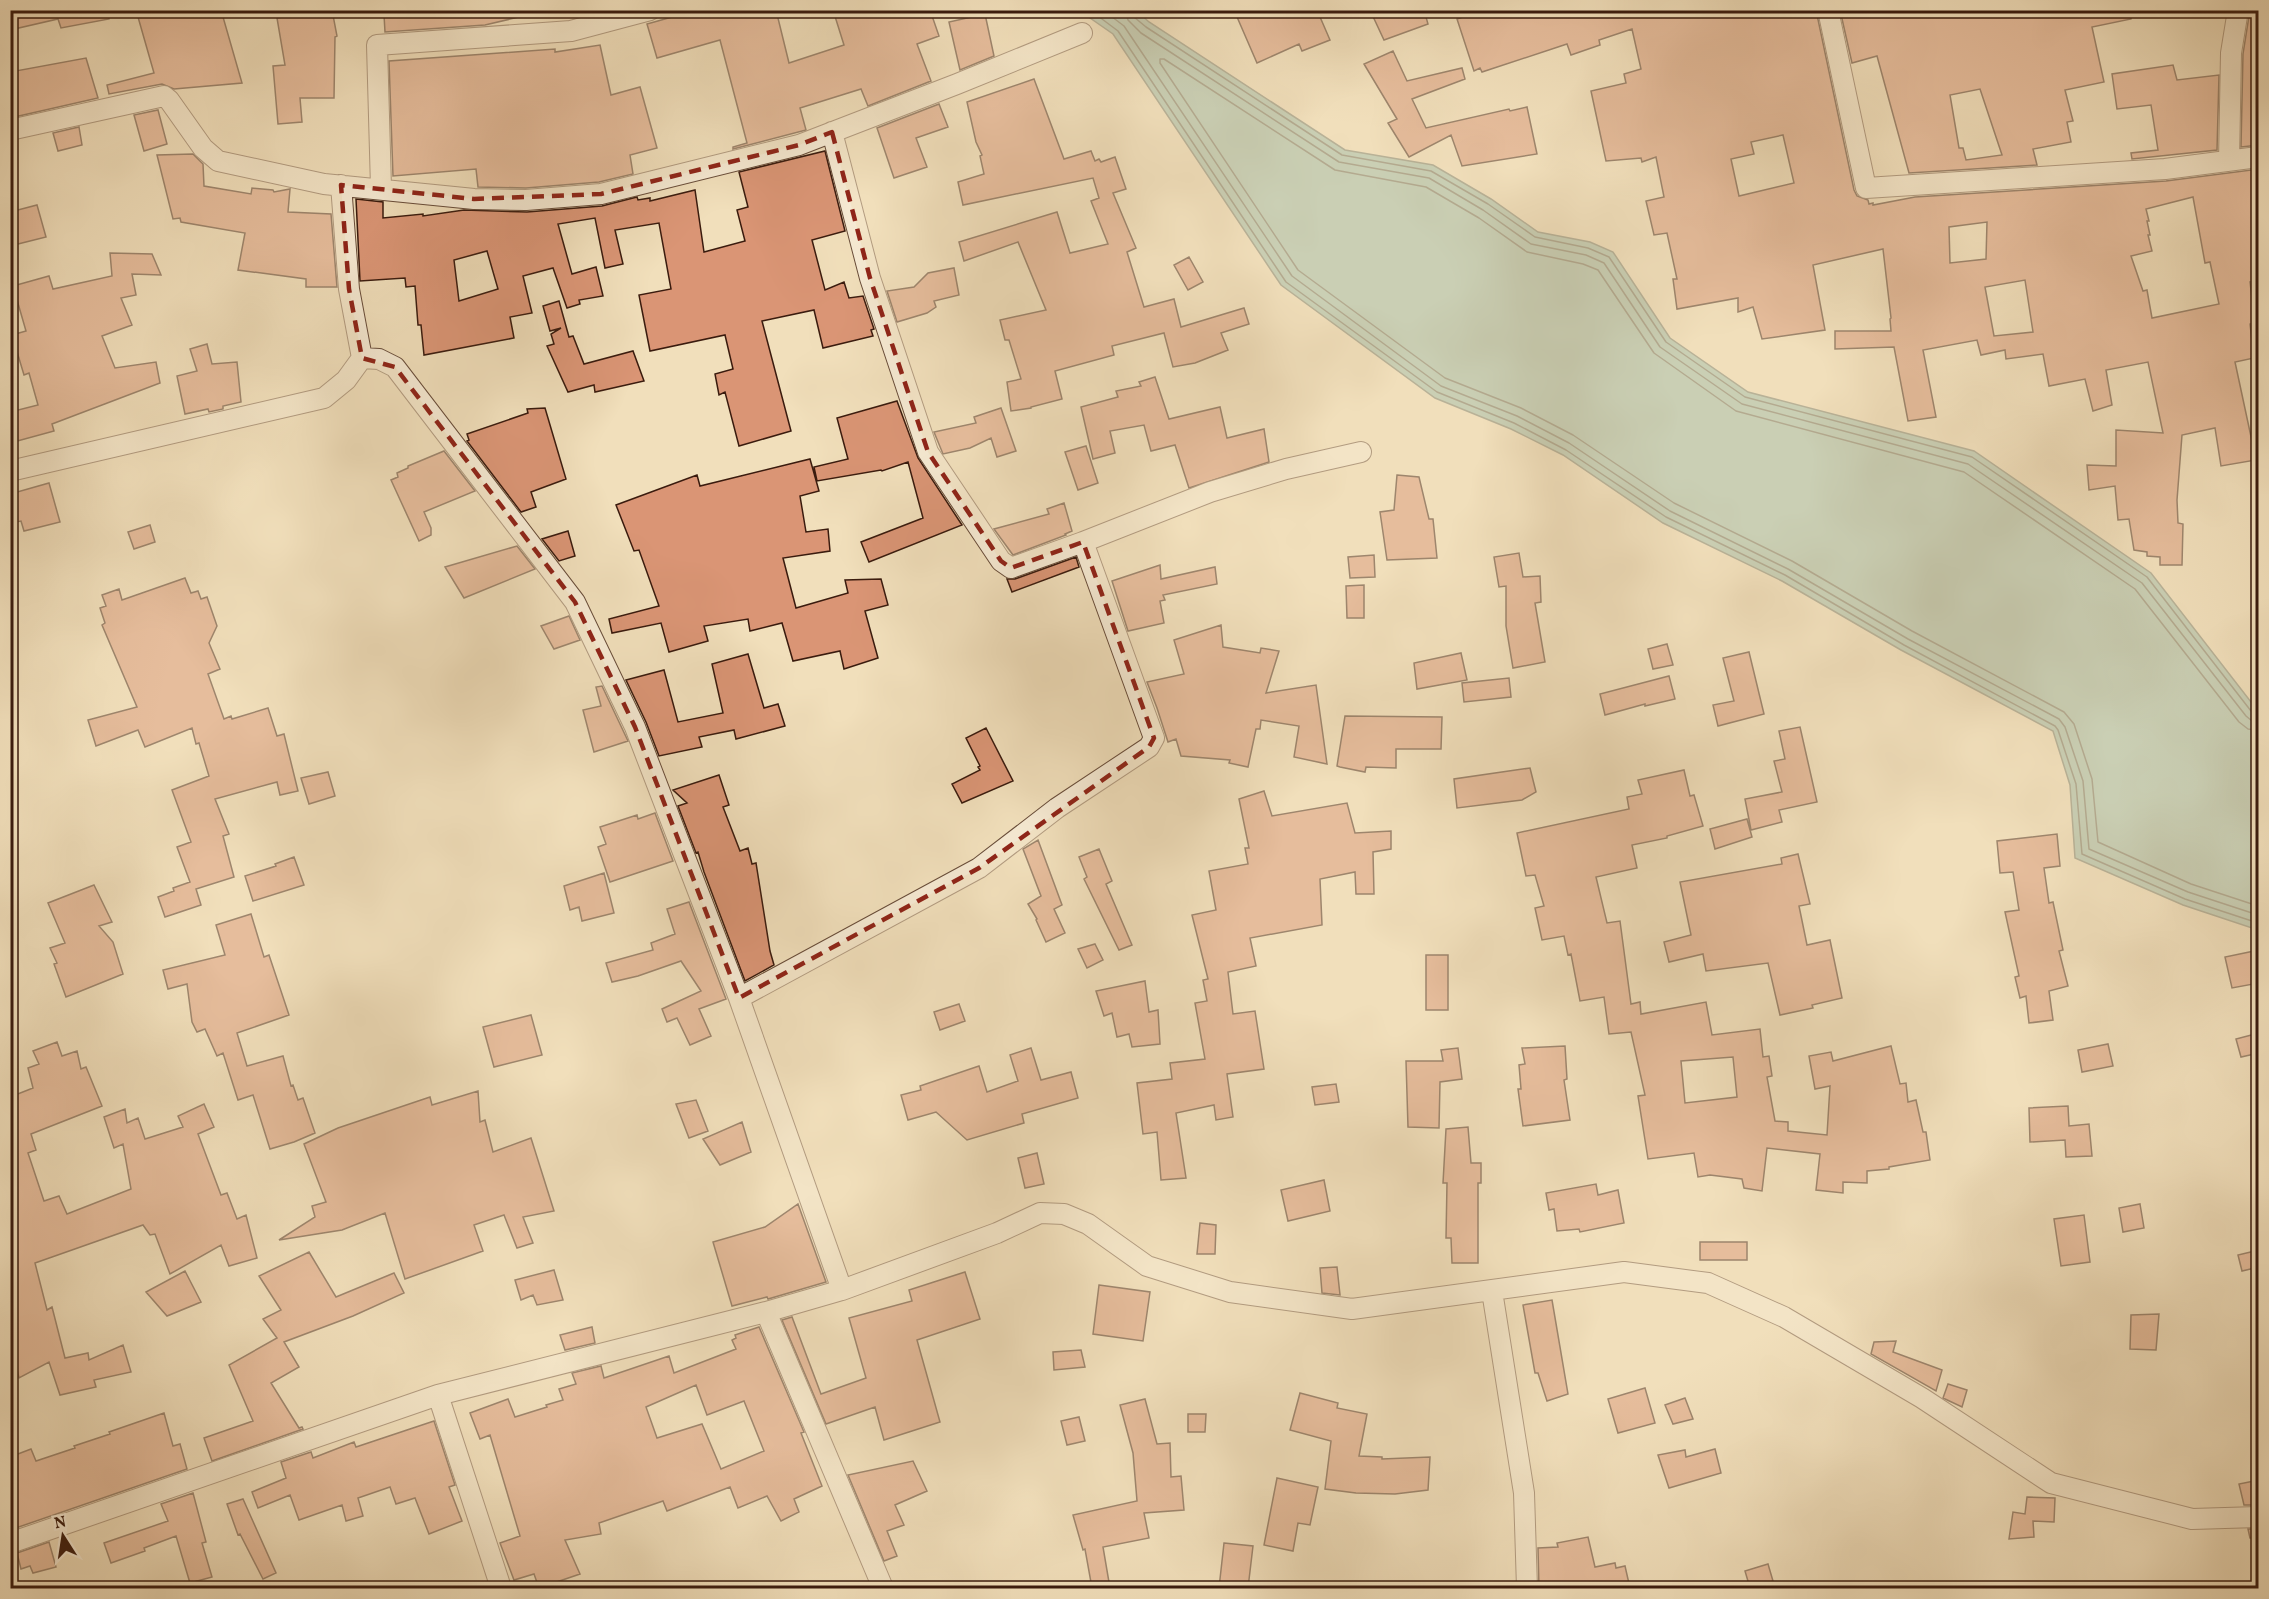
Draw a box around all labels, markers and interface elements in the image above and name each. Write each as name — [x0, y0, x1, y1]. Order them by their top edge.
north arrow — [33, 1506, 93, 1566]
text: N — [52, 1511, 69, 1535]

